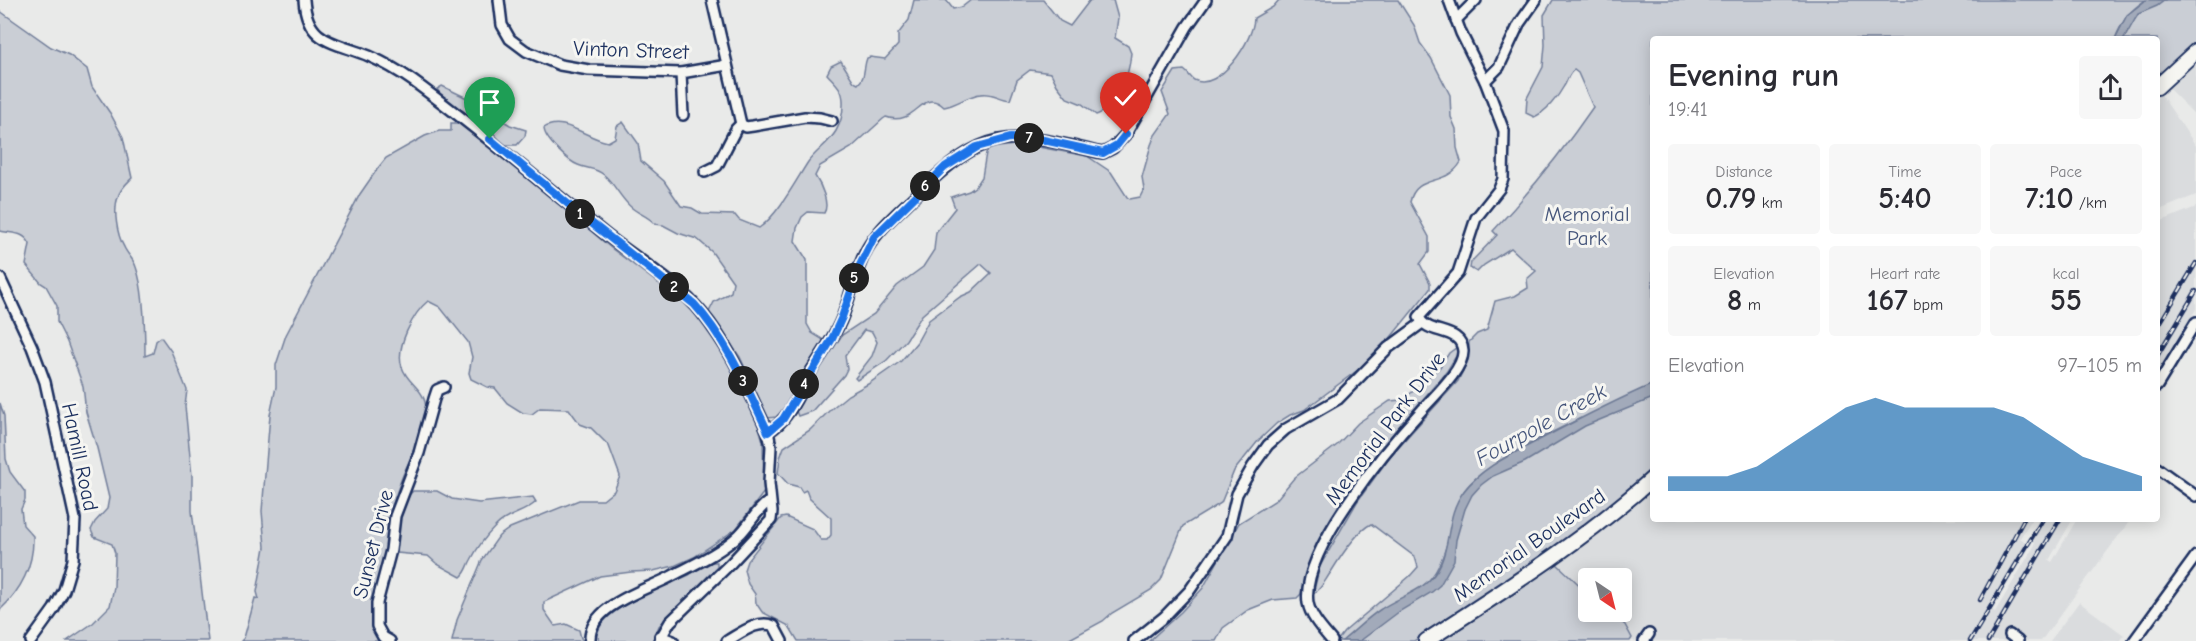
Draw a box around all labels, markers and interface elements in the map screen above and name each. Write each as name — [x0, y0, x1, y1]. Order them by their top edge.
street label: Vinton Street — [573, 36, 690, 64]
text: Evening run — [1668, 56, 1839, 94]
button: share — [2079, 56, 2142, 119]
pin — [1100, 72, 1151, 134]
pin — [464, 77, 515, 139]
icon: check — [1109, 81, 1142, 114]
icon: arrive — [473, 86, 506, 119]
text: 19:41 — [1668, 98, 1708, 121]
pin: 7 — [1014, 123, 1044, 153]
text: 7 — [1025, 129, 1033, 147]
text: Distance — [1715, 163, 1773, 181]
text: Time — [1888, 163, 1922, 181]
text: Pace — [2050, 163, 2082, 181]
pin: 6 — [910, 171, 940, 201]
text: 6 — [921, 177, 929, 195]
text: 0.79 — [1705, 181, 1756, 216]
text: 5:40 — [1878, 181, 1932, 216]
text: 7:10 — [2025, 181, 2074, 216]
text: km — [1756, 194, 1783, 212]
text: /km — [2074, 194, 2107, 212]
pin: 1 — [565, 199, 595, 229]
park label: Memorial Park — [1544, 202, 1630, 250]
text: 1 — [577, 205, 583, 223]
pin: 5 — [839, 263, 869, 293]
text: Elevation — [1713, 265, 1775, 283]
text: Heart rate — [1870, 265, 1940, 283]
text: kcal — [2053, 265, 2079, 283]
text: 5 — [850, 269, 858, 287]
pin: 2 — [659, 272, 689, 302]
text: 2 — [670, 278, 678, 296]
text: 8 — [1727, 283, 1742, 318]
text: 167 — [1867, 283, 1908, 318]
text: 55 — [2050, 283, 2082, 318]
text: m — [1742, 296, 1761, 314]
text: bpm — [1908, 296, 1943, 314]
street label: Memorial Park Drive — [1320, 347, 1450, 509]
text: Elevation — [1668, 354, 1745, 377]
text: 97–105 m — [2057, 354, 2142, 377]
pin: 3 — [728, 366, 758, 396]
pin: 4 — [789, 369, 819, 399]
text: 3 — [739, 372, 747, 390]
text: 4 — [800, 375, 808, 393]
water label: Fourpole Creek — [1471, 378, 1611, 472]
street label: Hamill Road — [57, 401, 103, 513]
street label: Memorial Boulevard — [1448, 483, 1610, 607]
street label: Sunset Drive — [348, 487, 398, 601]
north arrow — [1578, 568, 1632, 622]
map controls — [1578, 568, 1632, 622]

